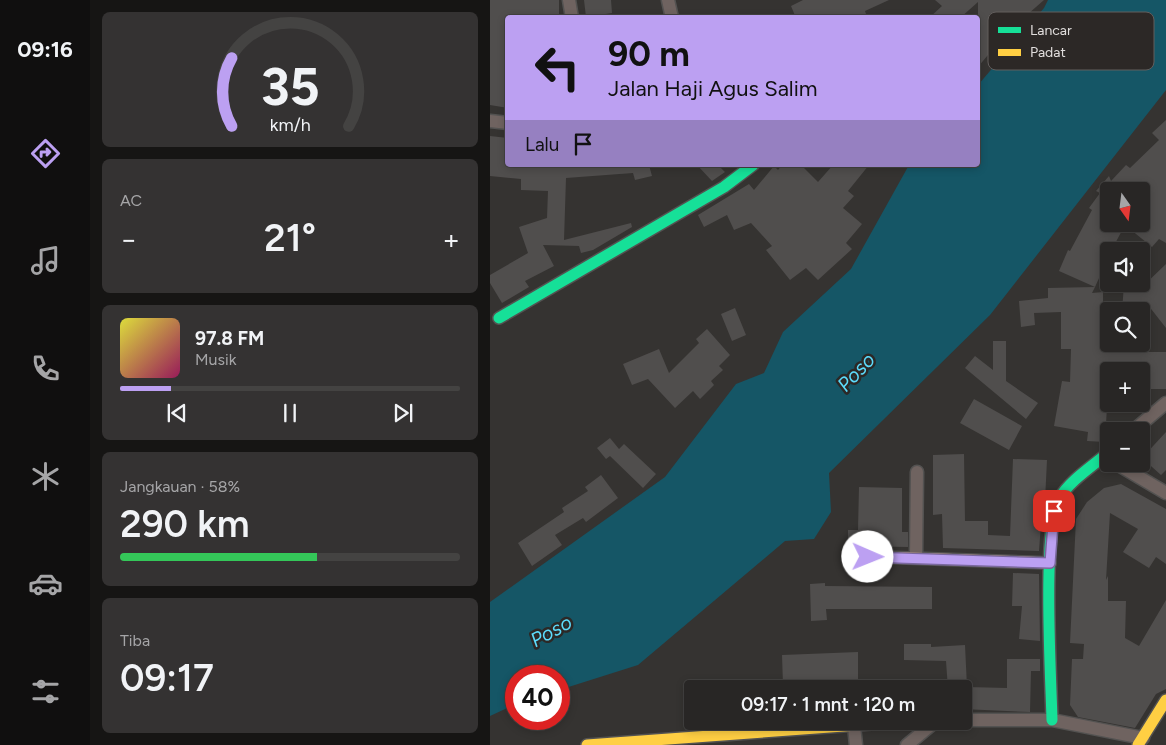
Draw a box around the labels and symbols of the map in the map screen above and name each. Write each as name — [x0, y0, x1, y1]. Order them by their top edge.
legend — [988, 12, 1154, 70]
text: Lancar — [1030, 22, 1072, 39]
text: Padat — [1030, 44, 1066, 61]
north arrow — [1100, 182, 1150, 232]
water label: Poso — [832, 347, 880, 396]
pin — [1033, 490, 1075, 532]
position arrow — [841, 530, 893, 582]
water label: Poso — [526, 610, 576, 652]
speed limit sign: 40 — [505, 665, 570, 730]

